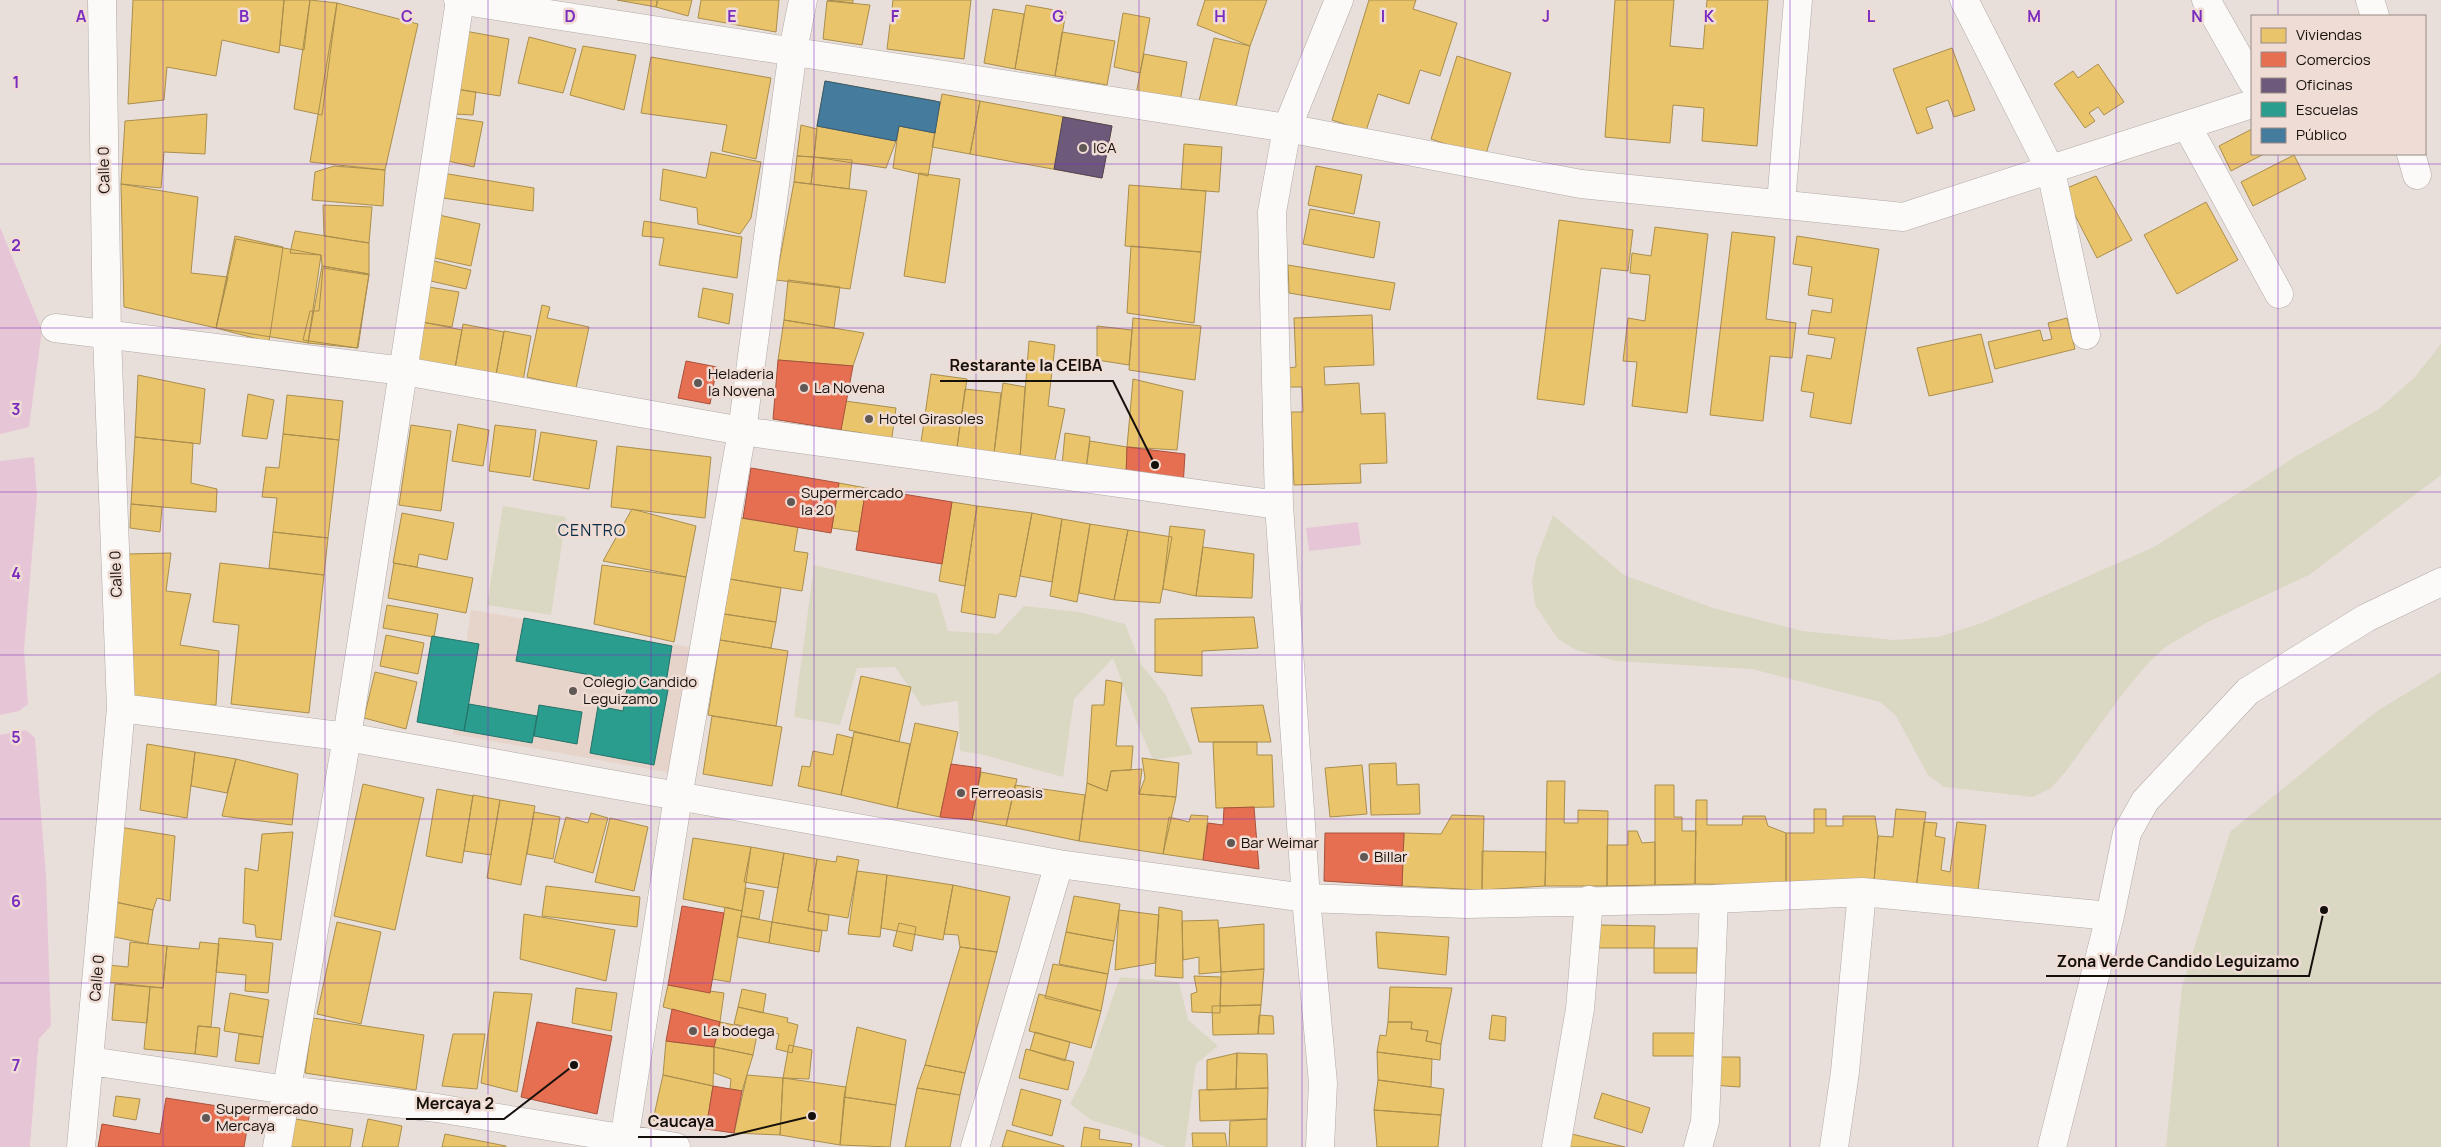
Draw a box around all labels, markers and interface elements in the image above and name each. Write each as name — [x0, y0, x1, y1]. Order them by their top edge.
text: A — [76, 5, 87, 27]
text: B — [239, 5, 249, 27]
text: C — [401, 5, 413, 27]
text: D — [564, 5, 576, 27]
text: E — [727, 5, 737, 27]
text: F — [891, 5, 900, 27]
text: G — [1052, 5, 1064, 27]
text: H — [1214, 5, 1226, 27]
text: I — [1381, 5, 1385, 27]
text: J — [1542, 5, 1550, 27]
text: K — [1704, 5, 1715, 27]
text: L — [1867, 5, 1876, 27]
text: M — [2027, 5, 2041, 27]
text: N — [2191, 5, 2203, 27]
legend — [2251, 15, 2426, 155]
text: Viviendas — [2296, 24, 2362, 45]
text: Comercios — [2296, 49, 2371, 70]
text: 1 — [12, 71, 20, 93]
text: Oficinas — [2296, 74, 2353, 95]
text: Escuelas — [2296, 99, 2358, 120]
text: Público — [2296, 124, 2347, 145]
place label: ICA — [1093, 137, 1117, 158]
marker: ICA — [1077, 142, 1089, 154]
street label: Calle 0 — [93, 146, 114, 194]
text: 2 — [11, 234, 21, 256]
callout: Restarante la CEIBA — [940, 350, 1113, 381]
text: Restarante la CEIBA — [949, 354, 1103, 376]
place label: Heladeria la Novena — [708, 363, 775, 401]
marker: Heladeria la Novena — [692, 377, 704, 389]
place label: La Novena — [814, 377, 885, 398]
marker: La Novena — [798, 382, 810, 394]
text: 3 — [11, 398, 21, 420]
place label: Hotel Girasoles — [879, 408, 984, 429]
marker: Hotel Girasoles — [863, 413, 875, 425]
place label: Supermercado la 20 — [801, 482, 903, 520]
marker: Supermercado la 20 — [785, 496, 797, 508]
district label: CENTRO — [558, 519, 626, 541]
street label: Calle 0 — [104, 550, 127, 598]
text: 4 — [11, 562, 21, 584]
place label: Colegio Candido Leguizamo — [583, 671, 697, 709]
marker: Colegio Candido Leguizamo — [567, 685, 579, 697]
text: 5 — [11, 726, 21, 748]
place label: Ferreoasis — [971, 782, 1043, 803]
marker: Ferreoasis — [955, 787, 967, 799]
place label: Bar Weimar — [1241, 832, 1319, 853]
marker: Bar Weimar — [1225, 837, 1237, 849]
place label: Billar — [1374, 846, 1408, 867]
marker: Billar — [1358, 851, 1370, 863]
text: 6 — [11, 890, 21, 912]
callout: Zona Verde Candido Leguizamo — [2046, 945, 2309, 976]
text: Zona Verde Candido Leguizamo — [2057, 950, 2300, 972]
street label: Calle 0 — [84, 954, 109, 1002]
place label: La bodega — [703, 1020, 775, 1041]
marker: La bodega — [687, 1025, 699, 1037]
text: 7 — [12, 1054, 20, 1076]
callout: Mercaya 2 — [406, 1088, 504, 1119]
text: Mercaya 2 — [416, 1092, 494, 1114]
place label: Supermercado Mercaya — [216, 1098, 318, 1136]
callout: Caucaya — [638, 1106, 725, 1137]
text: Caucaya — [648, 1110, 714, 1132]
marker: Supermercado Mercaya — [200, 1112, 212, 1124]

